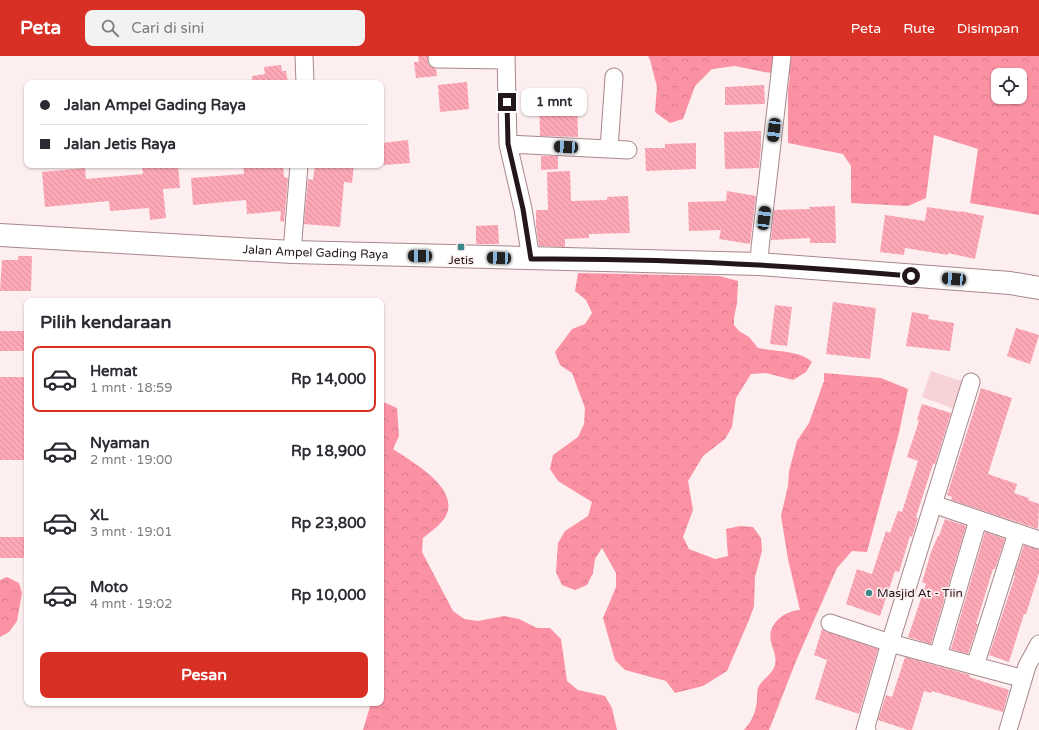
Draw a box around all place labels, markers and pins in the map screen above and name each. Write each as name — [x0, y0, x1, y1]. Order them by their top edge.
marker: Jetis — [456, 242, 466, 252]
place label: Jetis — [448, 253, 474, 267]
place label: Masjid At - Tiin — [877, 586, 963, 600]
marker: Masjid At - Tiin — [864, 588, 874, 598]

